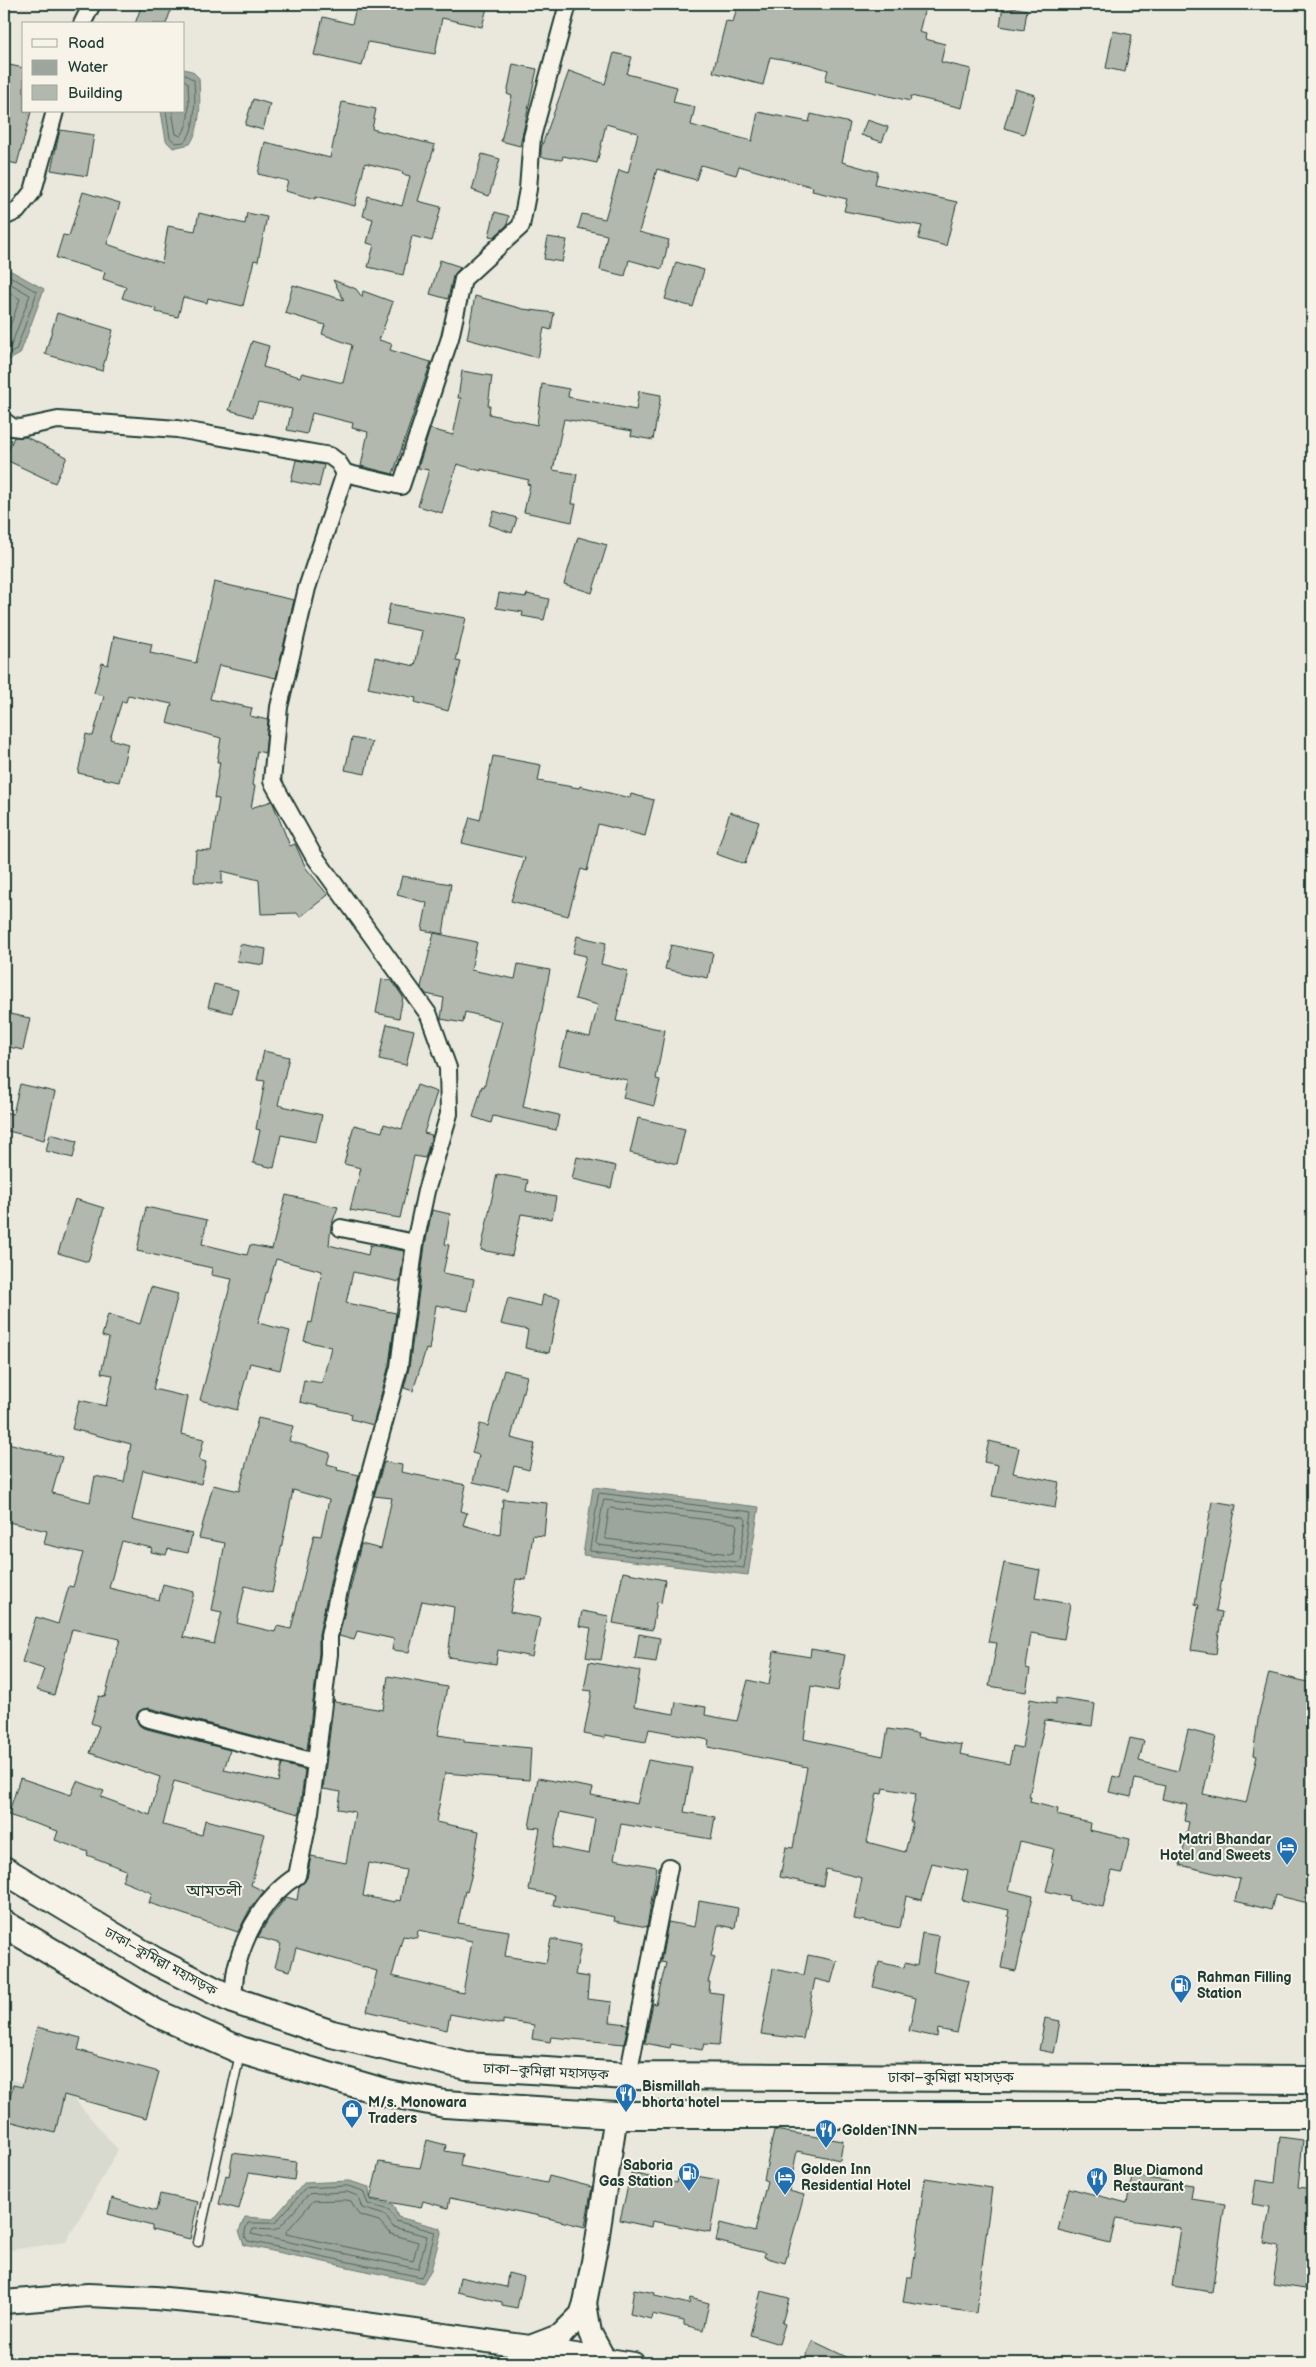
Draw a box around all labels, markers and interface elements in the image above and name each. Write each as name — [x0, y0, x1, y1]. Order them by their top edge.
legend — [22, 22, 185, 112]
text: Road — [68, 34, 104, 53]
text: Water — [68, 58, 108, 77]
text: Building — [68, 84, 123, 103]
place label: Matri Bhandar Hotel and Sweets — [1160, 1831, 1271, 1864]
hotel icon: Matri Bhandar Hotel and Sweets — [1275, 1835, 1299, 1866]
district label: আমতলী — [185, 1881, 243, 1901]
street label: ঢাকা–কুমিল্লা মহাসড়ক — [101, 1923, 221, 2000]
place label: Rahman Filling Station — [1197, 1969, 1292, 2002]
fuel station icon: Rahman Filling Station — [1169, 1973, 1193, 2004]
street label: ঢাকা–কুমিল্লা মহাসড়ক — [482, 2060, 610, 2083]
street label: ঢাকা–কুমিল্লা মহাসড়ক — [887, 2069, 1015, 2086]
place label: Bismillah bhorta hotel — [642, 2078, 720, 2111]
restaurant icon: Bismillah bhorta hotel — [614, 2082, 638, 2113]
place label: M/s. Monowara Traders — [368, 2094, 467, 2127]
shop icon: M/s. Monowara Traders — [340, 2098, 364, 2129]
restaurant icon: Golden INN — [814, 2118, 838, 2149]
place label: Golden INN — [842, 2122, 917, 2139]
place label: Saboria Gas Station — [599, 2157, 673, 2190]
fuel station icon: Saboria Gas Station — [677, 2161, 701, 2192]
place label: Golden Inn Residential Hotel — [801, 2161, 911, 2194]
place label: Blue Diamond Restaurant — [1113, 2162, 1203, 2195]
hotel icon: Golden Inn Residential Hotel — [773, 2165, 797, 2196]
restaurant icon: Blue Diamond Restaurant — [1085, 2166, 1109, 2197]

